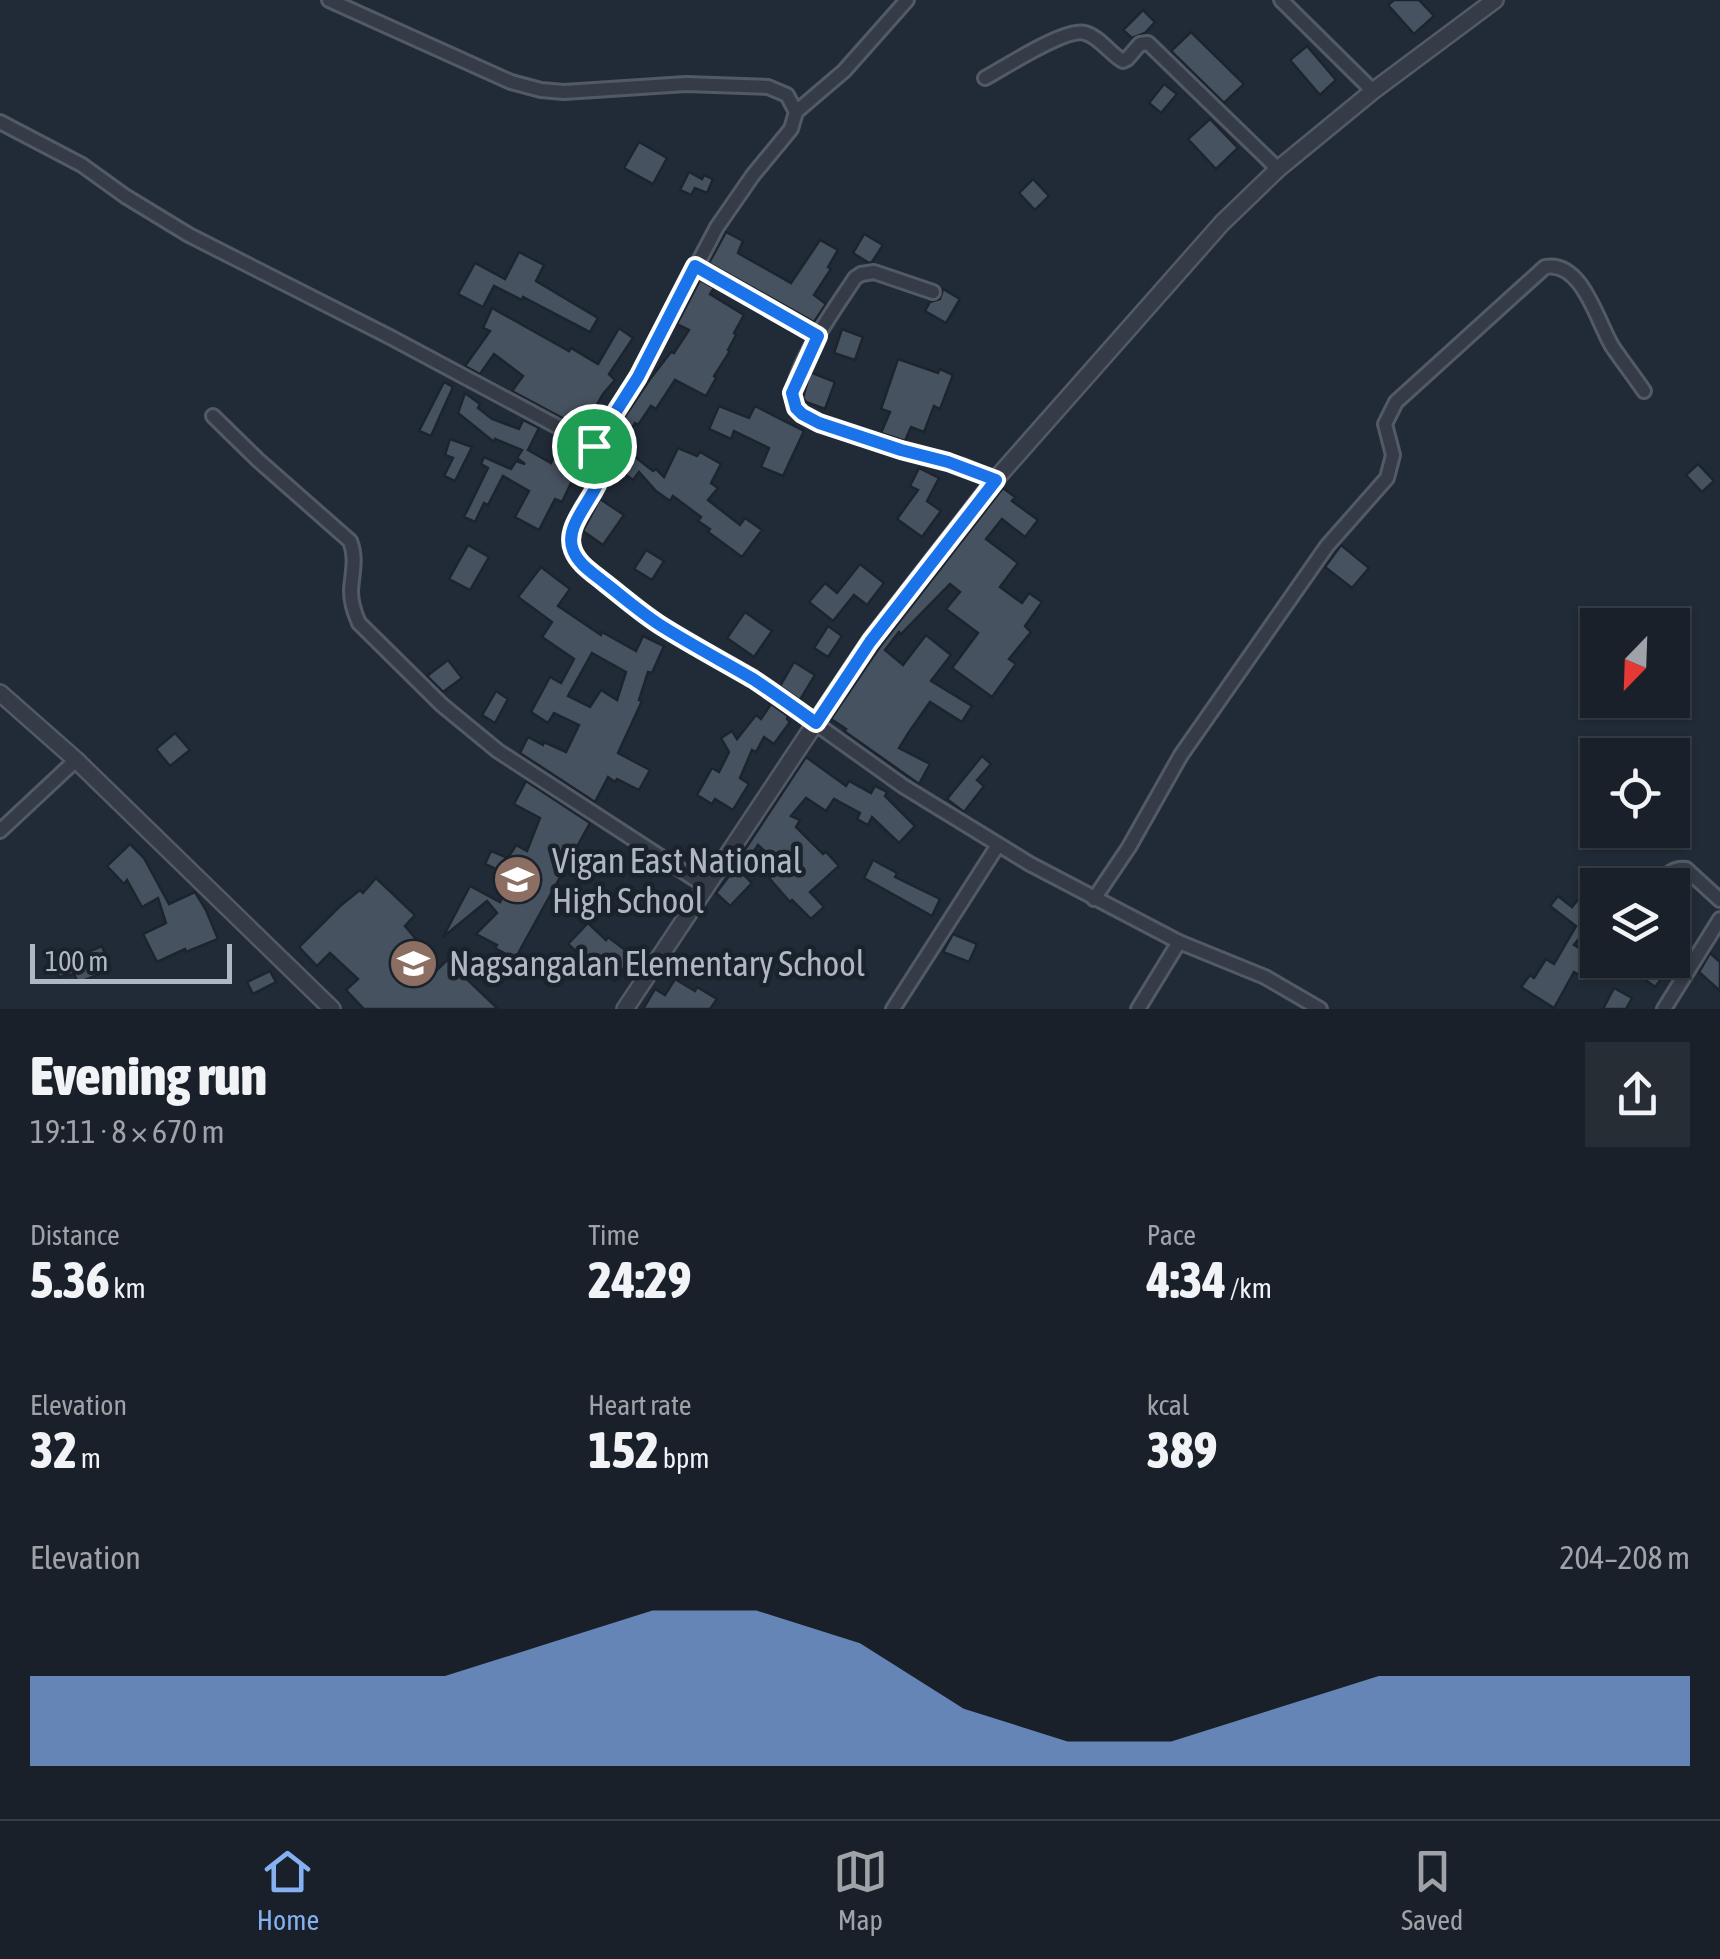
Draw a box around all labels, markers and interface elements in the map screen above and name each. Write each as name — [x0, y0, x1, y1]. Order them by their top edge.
pin — [552, 404, 637, 489]
icon: arrive — [567, 419, 622, 474]
north arrow — [1580, 608, 1690, 718]
map controls — [1580, 608, 1690, 978]
button: locate — [1580, 738, 1690, 848]
place label: Vigan East National High School — [552, 840, 802, 920]
school or university icon: Vigan East National High School — [491, 854, 543, 906]
button: layers — [1580, 868, 1690, 978]
school or university icon: Nagsangalan Elementary School — [388, 937, 440, 989]
scale bar — [30, 939, 232, 984]
place label: Nagsangalan Elementary School — [449, 943, 865, 983]
text: 100 m — [45, 945, 108, 977]
button: share — [1585, 1042, 1690, 1147]
text: Evening run — [30, 1044, 267, 1107]
text: 19:11 · 8 × 670 m — [30, 1113, 224, 1150]
text: Distance — [30, 1219, 120, 1251]
text: Time — [588, 1219, 639, 1251]
text: Pace — [1147, 1219, 1196, 1251]
text: 5.36 — [30, 1251, 109, 1309]
text: 24:29 — [588, 1251, 691, 1309]
text: 4:34 — [1147, 1251, 1226, 1309]
text: km — [109, 1272, 146, 1304]
text: /km — [1226, 1272, 1272, 1304]
text: Elevation — [30, 1389, 127, 1421]
text: Heart rate — [588, 1389, 691, 1421]
text: kcal — [1147, 1389, 1189, 1421]
text: 32 — [30, 1421, 77, 1479]
text: 152 — [588, 1421, 659, 1479]
text: 389 — [1147, 1421, 1217, 1479]
text: m — [77, 1442, 101, 1474]
text: bpm — [659, 1442, 709, 1474]
text: Elevation — [30, 1539, 141, 1576]
text: 204–208 m — [1560, 1539, 1690, 1576]
tab: Home — [257, 1844, 319, 1936]
tab: Map — [833, 1844, 888, 1936]
tab: Saved — [1401, 1844, 1463, 1936]

